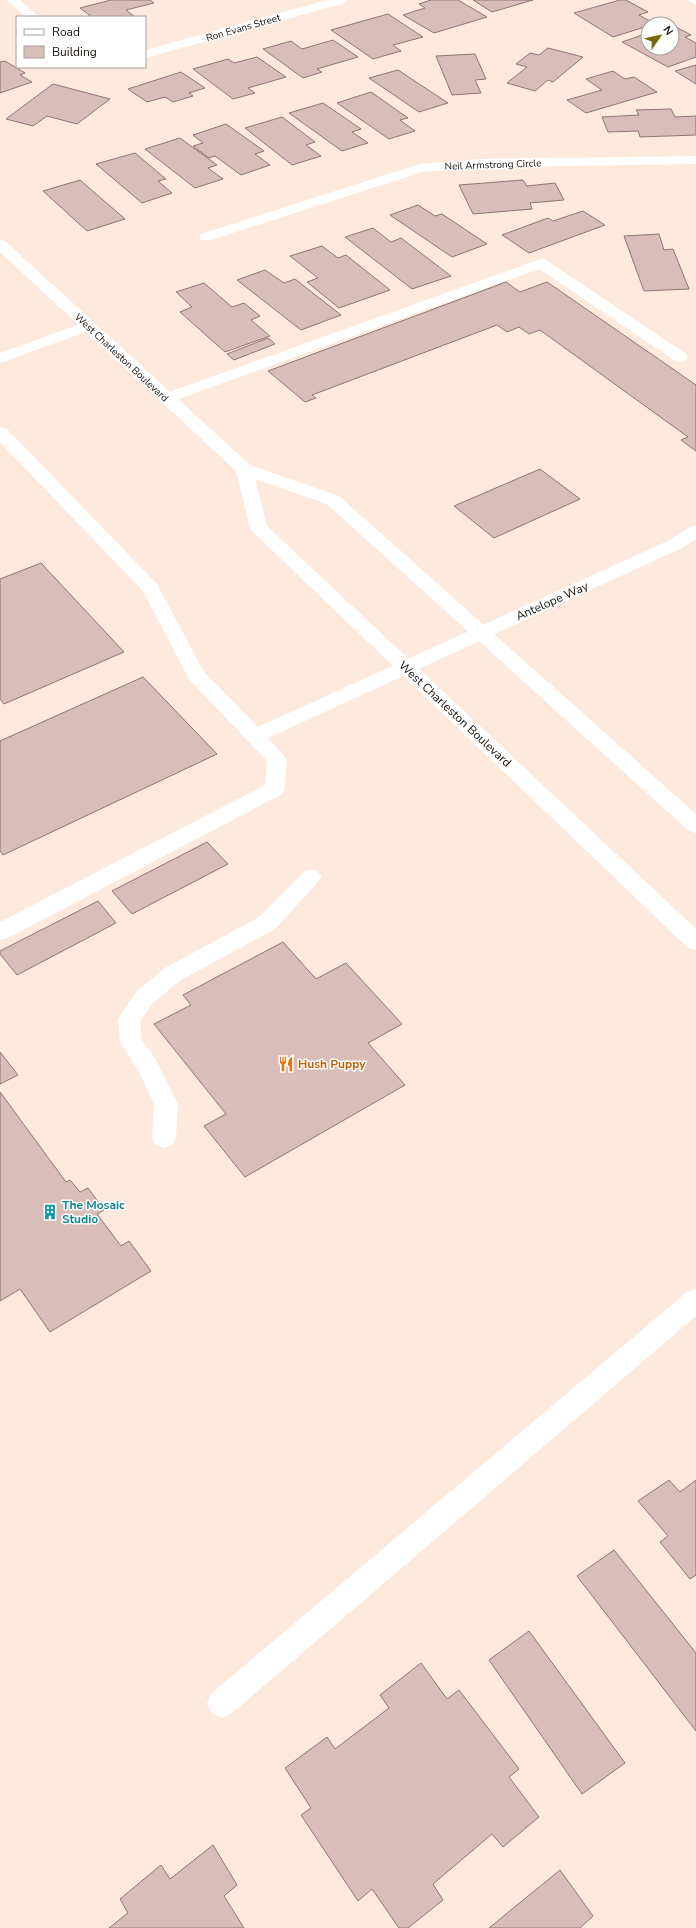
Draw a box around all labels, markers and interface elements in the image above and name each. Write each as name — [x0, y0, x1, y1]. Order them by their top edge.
street label: Ron Evans Street — [204, 11, 283, 45]
legend — [16, 16, 146, 68]
north arrow — [640, 16, 680, 56]
text: N — [659, 23, 676, 38]
text: Road — [52, 24, 80, 40]
text: Building — [52, 44, 97, 60]
street label: Neil Armstrong Circle — [444, 156, 542, 174]
street label: West Charleston Boulevard — [71, 310, 172, 405]
street label: Antelope Way — [513, 578, 592, 624]
street label: West Charleston Boulevard — [395, 657, 515, 771]
restaurant icon: Hush Puppy — [277, 1055, 295, 1073]
place label: Hush Puppy — [298, 1056, 366, 1072]
place label: The Mosaic Studio — [62, 1197, 125, 1227]
building icon: The Mosaic Studio — [41, 1203, 59, 1221]

